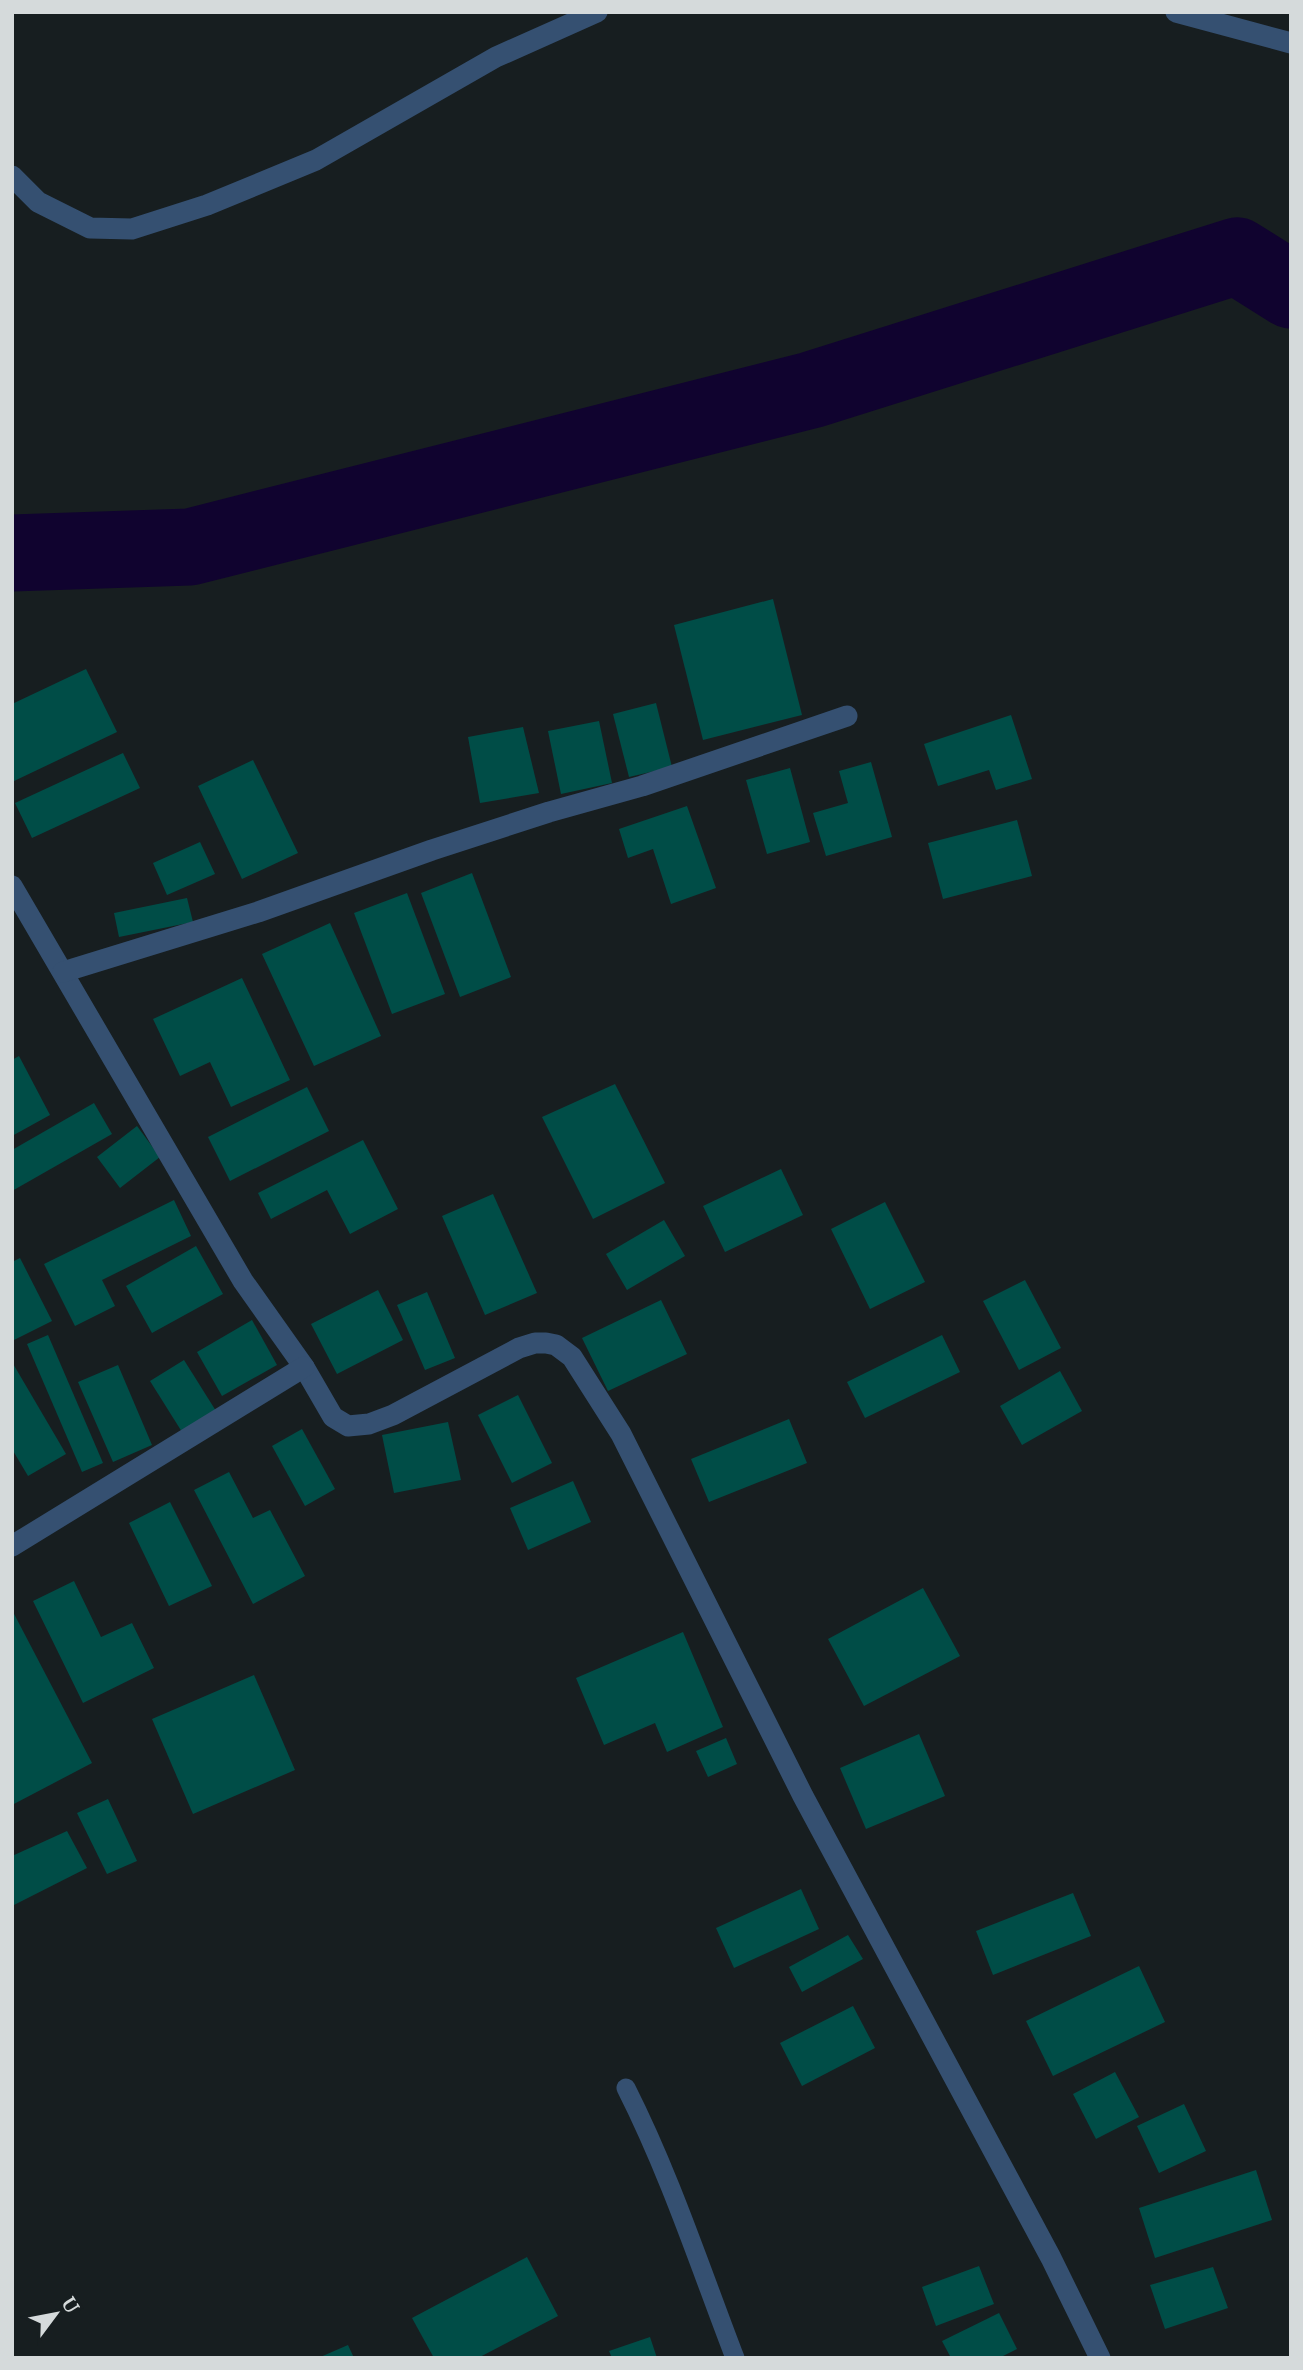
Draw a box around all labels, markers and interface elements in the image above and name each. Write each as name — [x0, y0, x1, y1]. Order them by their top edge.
north arrow — [21, 2279, 91, 2349]
text: U — [56, 2293, 84, 2317]

